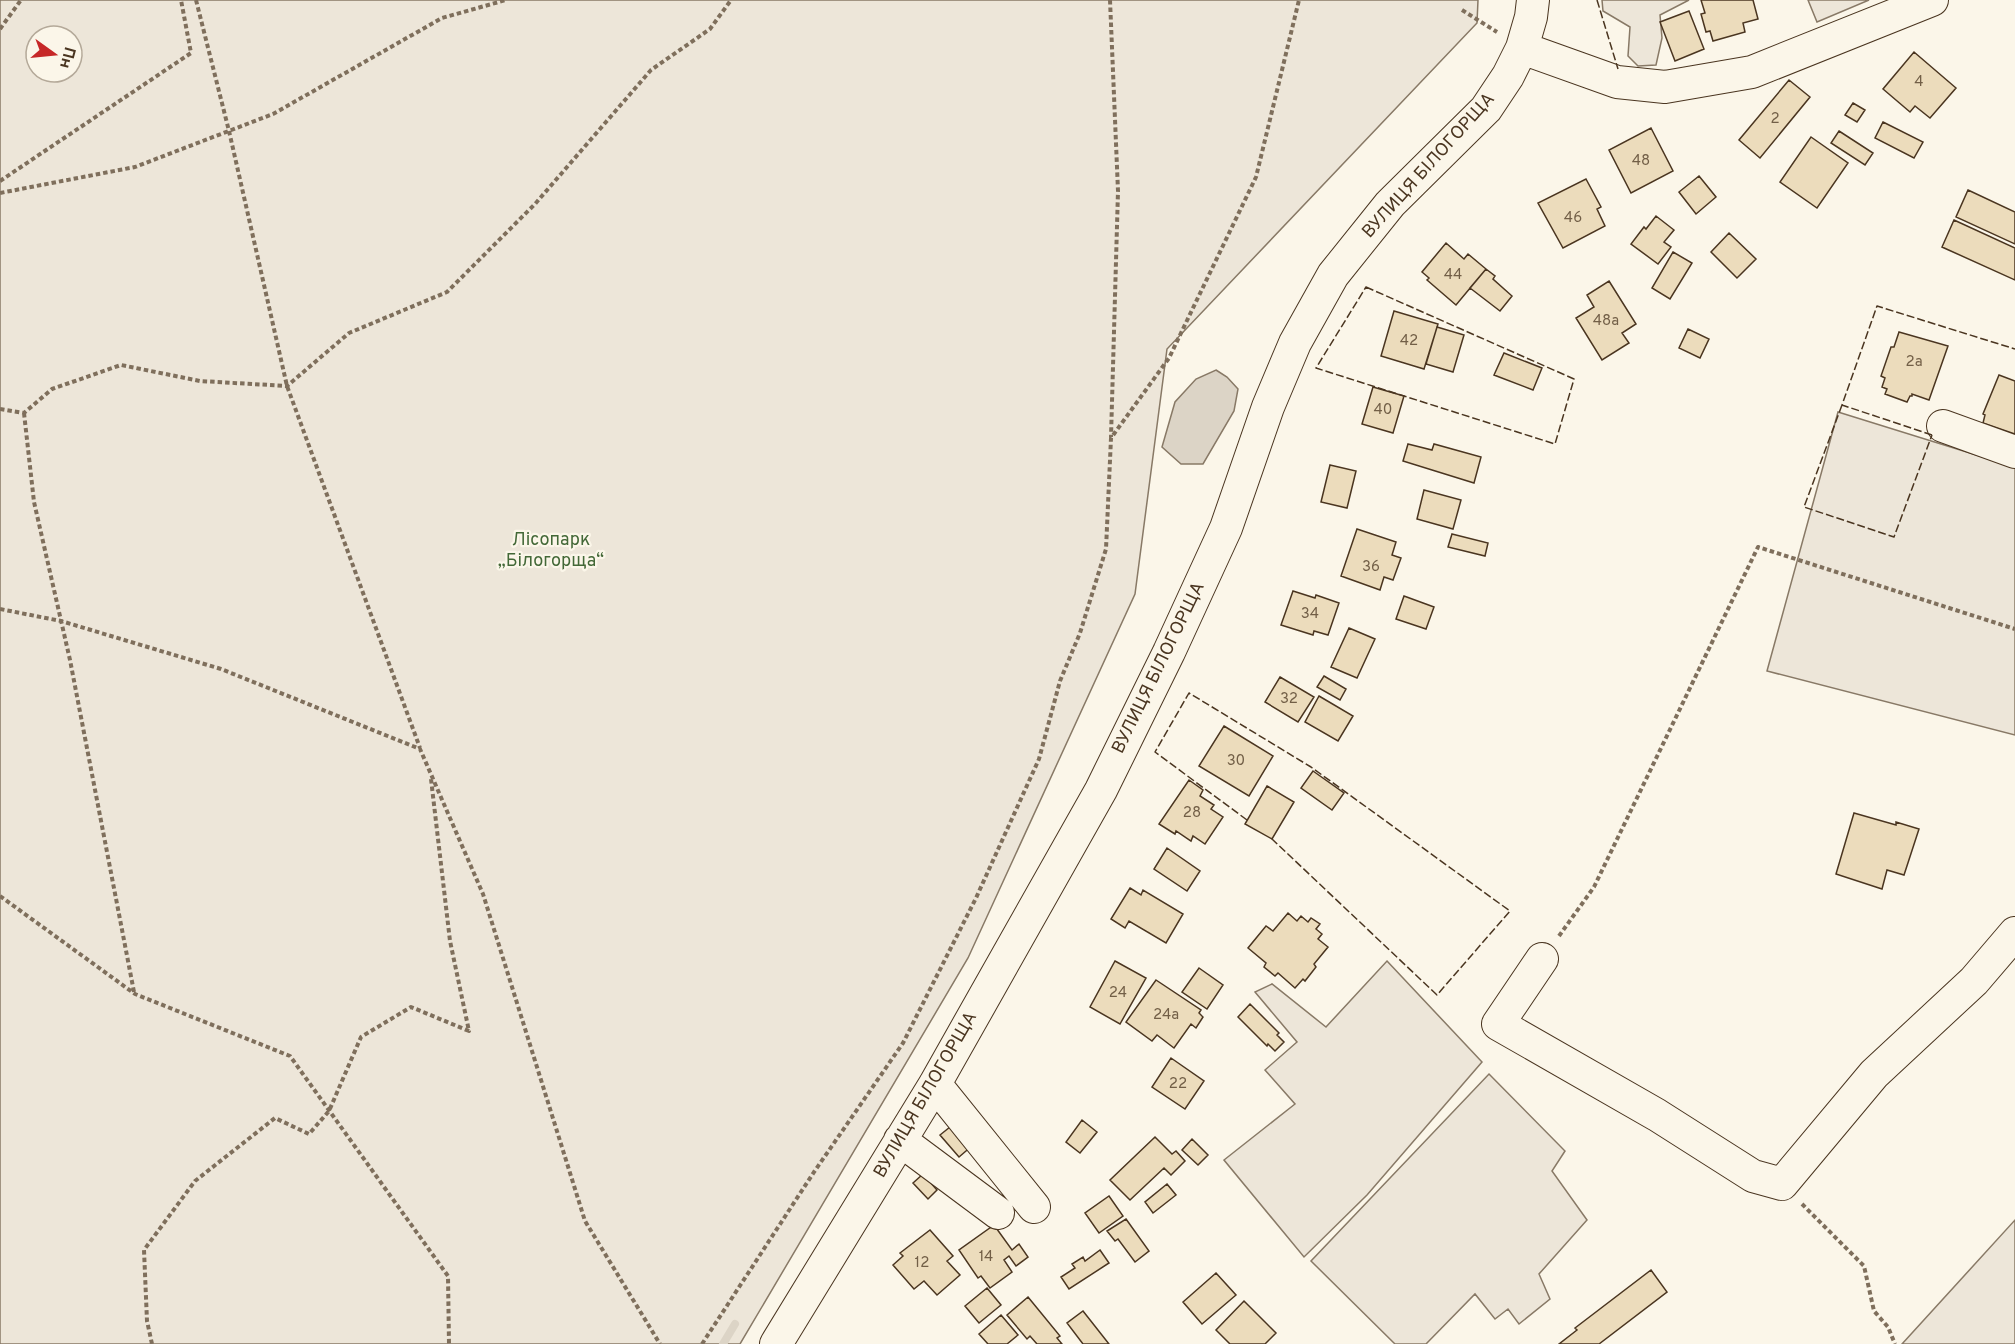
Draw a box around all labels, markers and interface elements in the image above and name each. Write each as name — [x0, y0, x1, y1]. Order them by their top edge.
north arrow — [24, 24, 84, 84]
text: Пн — [54, 44, 79, 70]
house number: 4 — [1914, 73, 1924, 92]
street label: ВУЛИЦЯ БІЛОГОРЩА — [1358, 88, 1500, 244]
house number: 2 — [1770, 110, 1780, 129]
house number: 48 — [1632, 152, 1650, 171]
house number: 46 — [1564, 209, 1582, 228]
house number: 44 — [1444, 266, 1462, 285]
house number: 48а — [1593, 312, 1619, 331]
house number: 42 — [1400, 332, 1418, 351]
house number: 2а — [1905, 353, 1923, 372]
house number: 40 — [1374, 401, 1392, 420]
park label: Лісопарк „Білогорща“ — [498, 529, 604, 573]
house number: 36 — [1362, 558, 1380, 577]
street label: ВУЛИЦЯ БІЛОГОРЩА — [1107, 578, 1211, 758]
house number: 34 — [1301, 605, 1319, 624]
house number: 32 — [1280, 690, 1298, 709]
house number: 30 — [1227, 752, 1245, 771]
house number: 28 — [1183, 804, 1201, 823]
house number: 24 — [1109, 984, 1127, 1003]
house number: 24а — [1153, 1006, 1179, 1025]
street label: ВУЛИЦЯ БІЛОГОРЩА — [869, 1008, 983, 1182]
house number: 22 — [1169, 1075, 1187, 1094]
house number: 14 — [979, 1248, 993, 1267]
house number: 12 — [915, 1254, 929, 1273]

